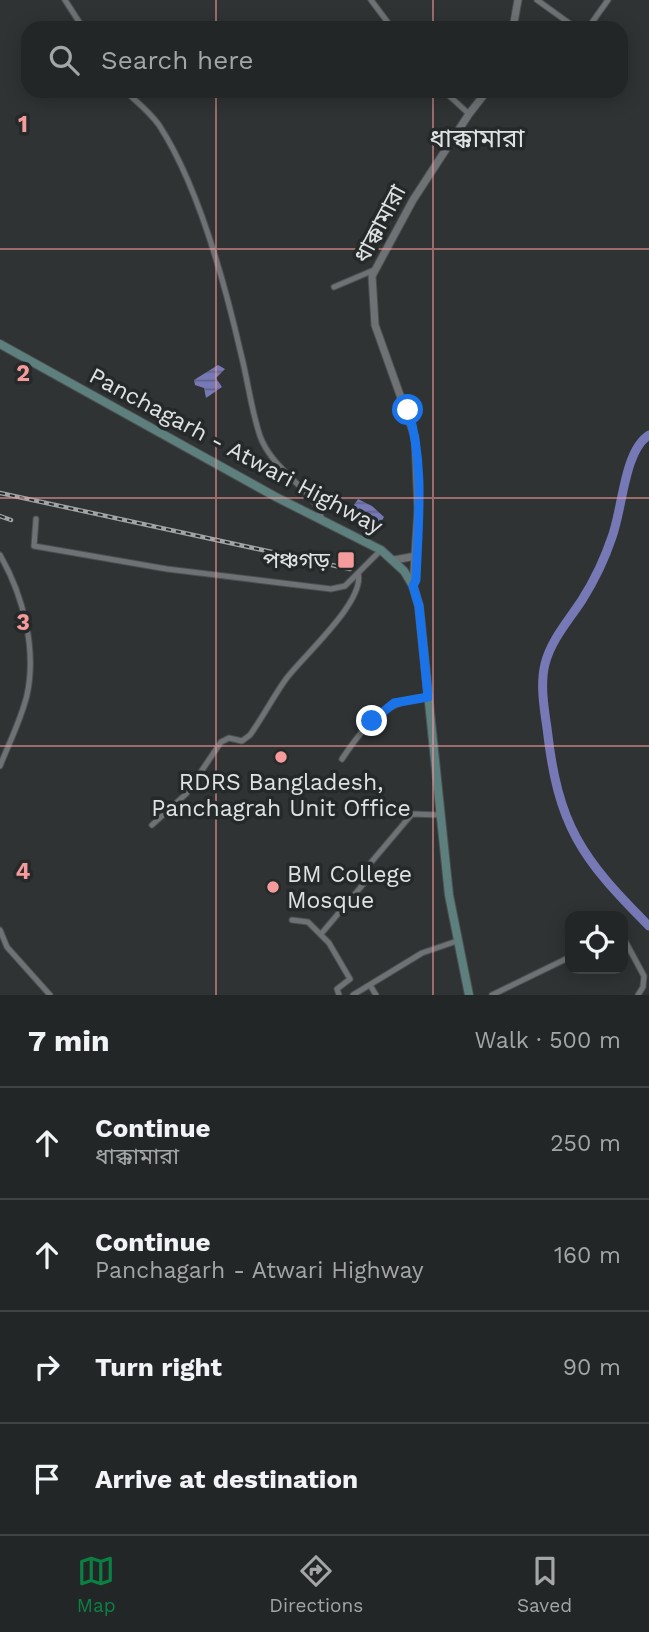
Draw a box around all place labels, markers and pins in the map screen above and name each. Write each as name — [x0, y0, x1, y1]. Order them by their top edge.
place label: পঞ্চগড় — [263, 547, 331, 574]
marker: পঞ্চগড় — [336, 550, 356, 570]
marker: RDRS Bangladesh, Panchagrah Unit Office — [273, 749, 289, 765]
place label: RDRS Bangladesh, Panchagrah Unit Office — [151, 769, 411, 822]
place label: BM College Mosque — [287, 861, 412, 914]
marker: BM College Mosque — [265, 879, 281, 895]

